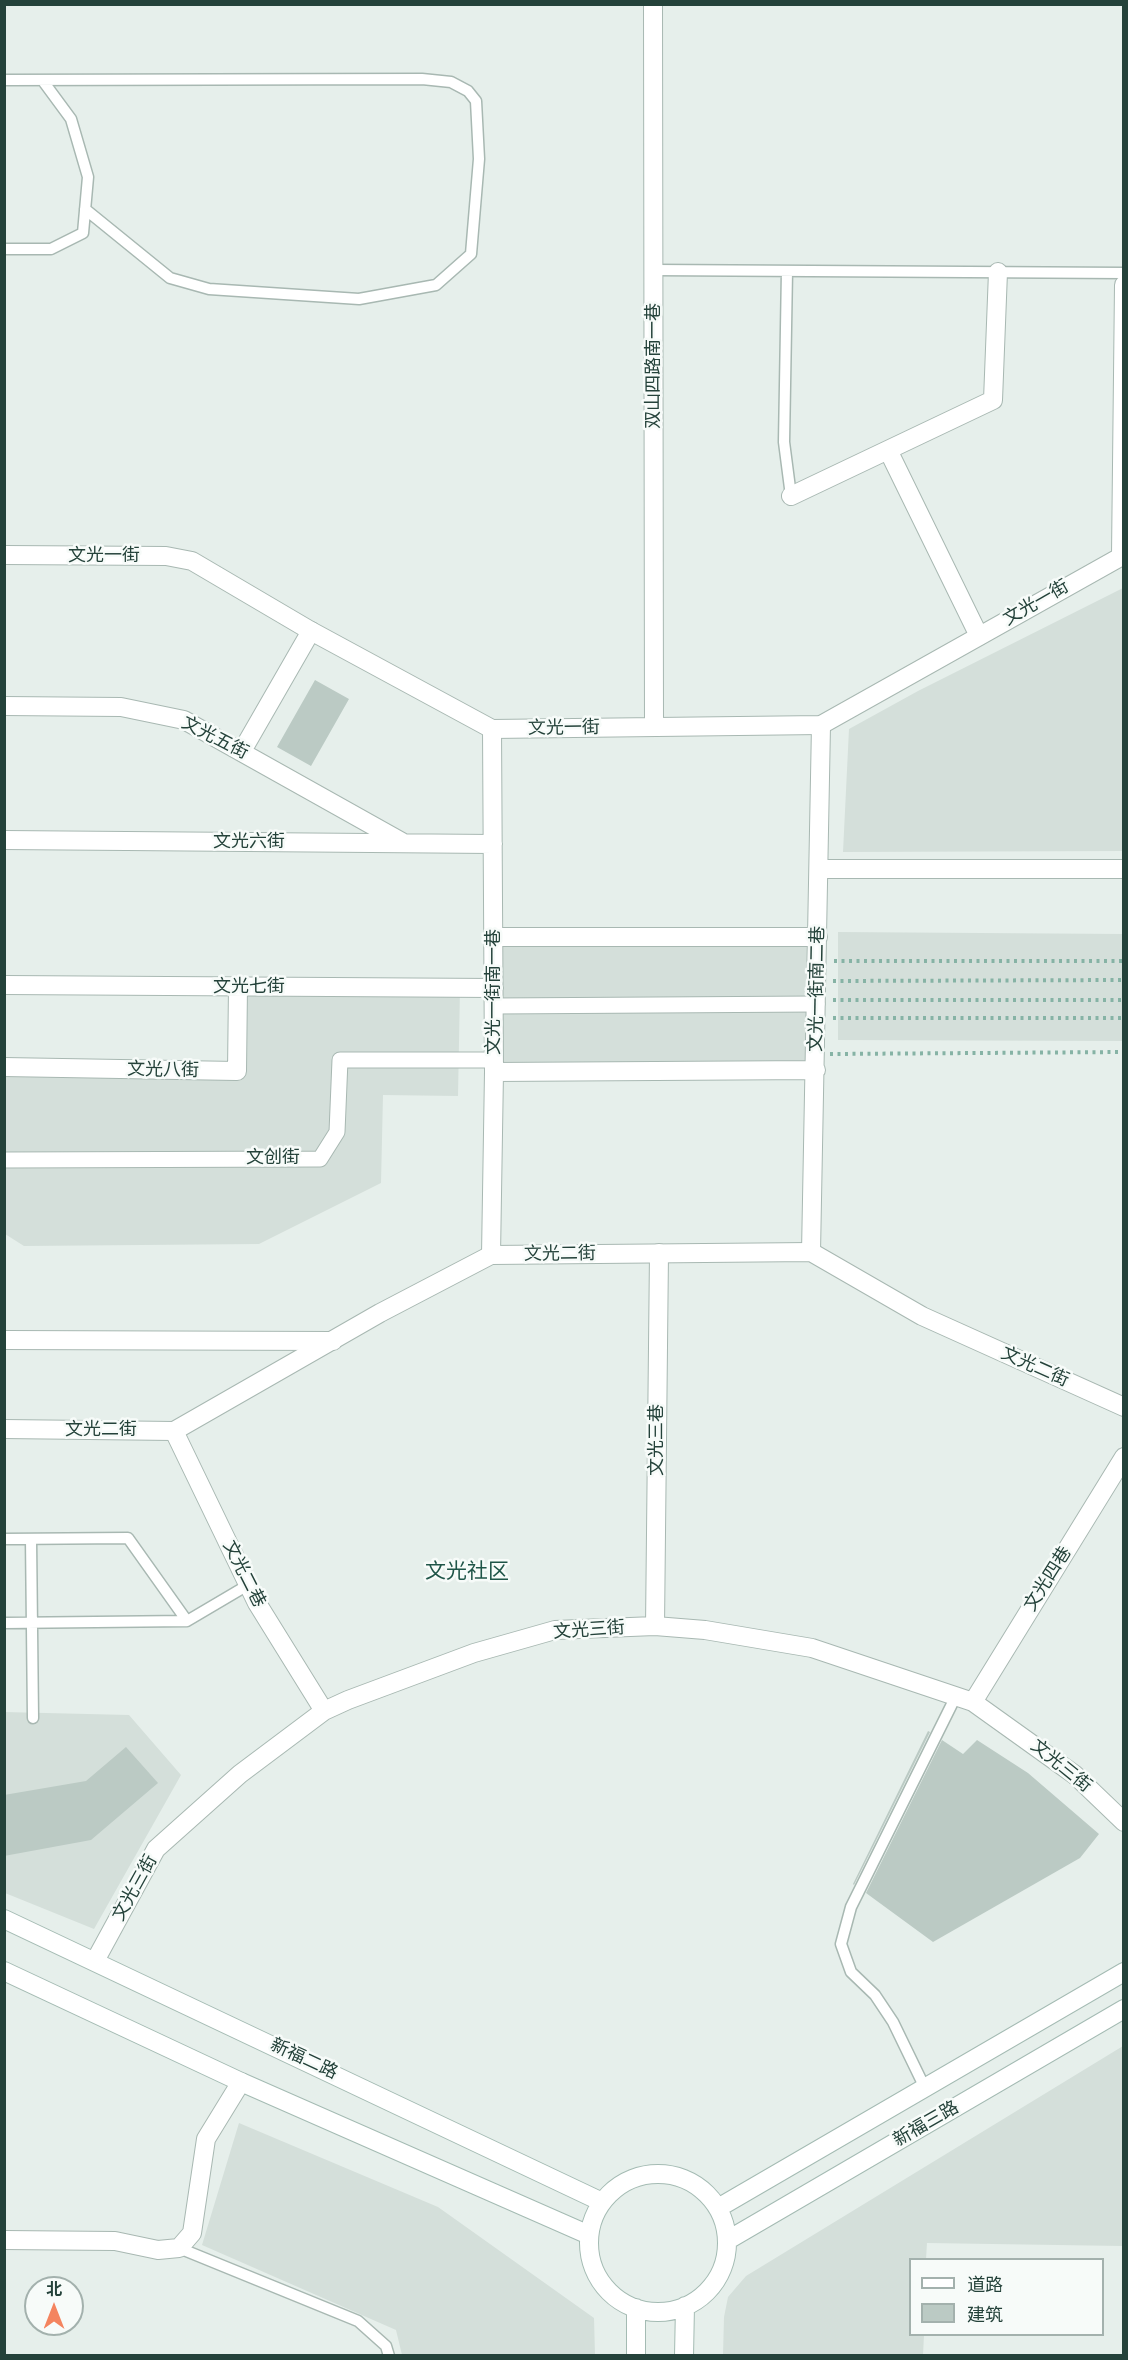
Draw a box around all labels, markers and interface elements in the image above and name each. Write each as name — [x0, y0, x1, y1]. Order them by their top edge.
street label: 双山四路南一巷 — [643, 303, 665, 429]
street label: 文光一街 — [68, 545, 140, 567]
street label: 文光一街 — [999, 576, 1073, 630]
street label: 文光五街 — [178, 712, 252, 764]
street label: 文光一街 — [528, 717, 600, 739]
street label: 文光六街 — [213, 831, 285, 853]
street label: 文光一街南二巷 — [805, 926, 829, 1052]
street label: 文光一街南一巷 — [483, 929, 505, 1055]
street label: 文光七街 — [213, 976, 285, 998]
street label: 文光八街 — [127, 1059, 199, 1081]
street label: 文创街 — [246, 1147, 300, 1169]
street label: 文光二街 — [524, 1243, 596, 1265]
street label: 文光二街 — [998, 1342, 1072, 1392]
street label: 文光三巷 — [646, 1404, 668, 1476]
street label: 文光二街 — [65, 1419, 137, 1441]
street label: 文光二巷 — [218, 1537, 270, 1611]
street label: 文光四巷 — [1020, 1543, 1076, 1615]
district label: 文光社区 — [425, 1559, 509, 1585]
street label: 文光三街 — [552, 1617, 626, 1643]
street label: 文光三街 — [1026, 1735, 1096, 1797]
street label: 文光三街 — [108, 1851, 162, 1925]
street label: 新福二路 — [267, 2034, 341, 2084]
street label: 新福三路 — [889, 2097, 963, 2151]
legend — [909, 2258, 1104, 2336]
text: 道路 — [967, 2274, 1003, 2296]
north arrow — [24, 2276, 84, 2336]
text: 北 — [46, 2280, 62, 2299]
text: 建筑 — [967, 2304, 1003, 2326]

